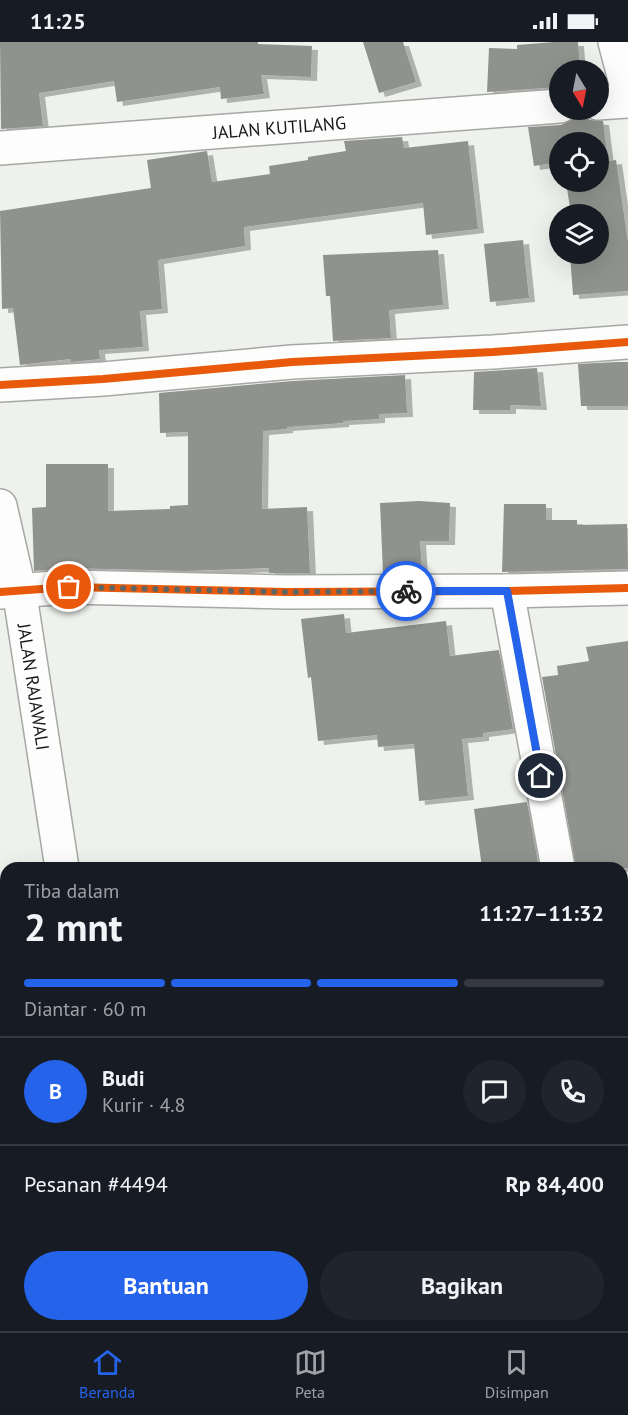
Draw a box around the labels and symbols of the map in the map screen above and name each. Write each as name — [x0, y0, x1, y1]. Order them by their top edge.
north arrow — [549, 60, 609, 120]
street label: JALAN KUTILANG — [211, 111, 347, 144]
pin — [43, 561, 94, 612]
courier — [376, 561, 436, 621]
street label: JALAN RAJAWALI — [13, 621, 55, 752]
pin — [515, 750, 566, 801]

